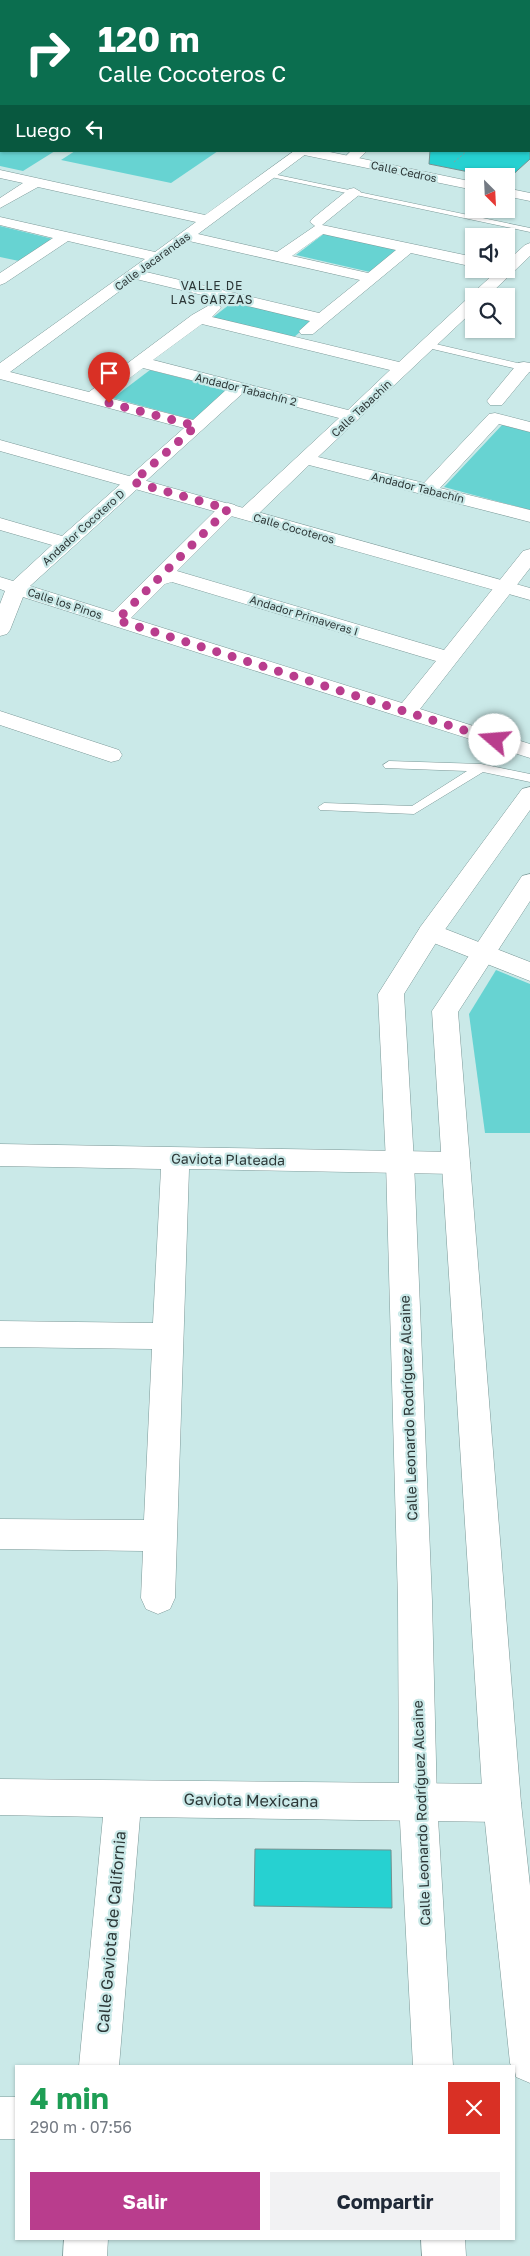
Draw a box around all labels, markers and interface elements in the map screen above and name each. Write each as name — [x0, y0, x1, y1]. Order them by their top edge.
text: 120 m — [98, 18, 200, 60]
icon: right — [15, 20, 80, 85]
text: Calle Cocoteros C — [98, 60, 286, 87]
icon: left — [81, 115, 109, 143]
text: Luego — [15, 118, 71, 141]
street label: Calle Cedros — [370, 158, 438, 184]
north arrow — [465, 168, 515, 218]
map controls — [465, 168, 515, 338]
button: sound — [465, 228, 515, 278]
street label: Calle Jacarandas — [112, 229, 192, 293]
district label: VALLE DE LAS GARZAS — [170, 278, 254, 307]
button: search — [465, 288, 515, 338]
pin — [88, 352, 130, 403]
icon: arrive — [95, 359, 123, 387]
street label: Andador Tabachín 2 — [194, 370, 298, 408]
street label: Calle Tabachin — [328, 377, 394, 439]
street label: Andador Tabachín — [370, 469, 466, 505]
street label: Andador Cocotero D — [39, 486, 127, 567]
street label: Calle Cocoteros — [252, 510, 336, 546]
street label: Calle los Pinos — [26, 585, 104, 621]
street label: Andador Primaveras I — [248, 592, 360, 638]
position arrow — [468, 713, 520, 765]
street label: Gaviota Plateada — [171, 1150, 285, 1168]
street label: Calle Leonardo Rodríguez Alcaine — [396, 1295, 420, 1521]
street label: Calle Leonardo Rodríguez Alcaine — [409, 1700, 433, 1926]
street label: Gaviota Mexicana — [183, 1789, 319, 1811]
street label: Calle Gaviota de California — [92, 1830, 130, 2034]
text: 4 min — [30, 2080, 109, 2116]
button: close — [448, 2082, 500, 2134]
text: 290 m · 07:56 — [30, 2117, 132, 2137]
button: Salir — [30, 2172, 260, 2230]
button: Compartir — [270, 2172, 500, 2230]

